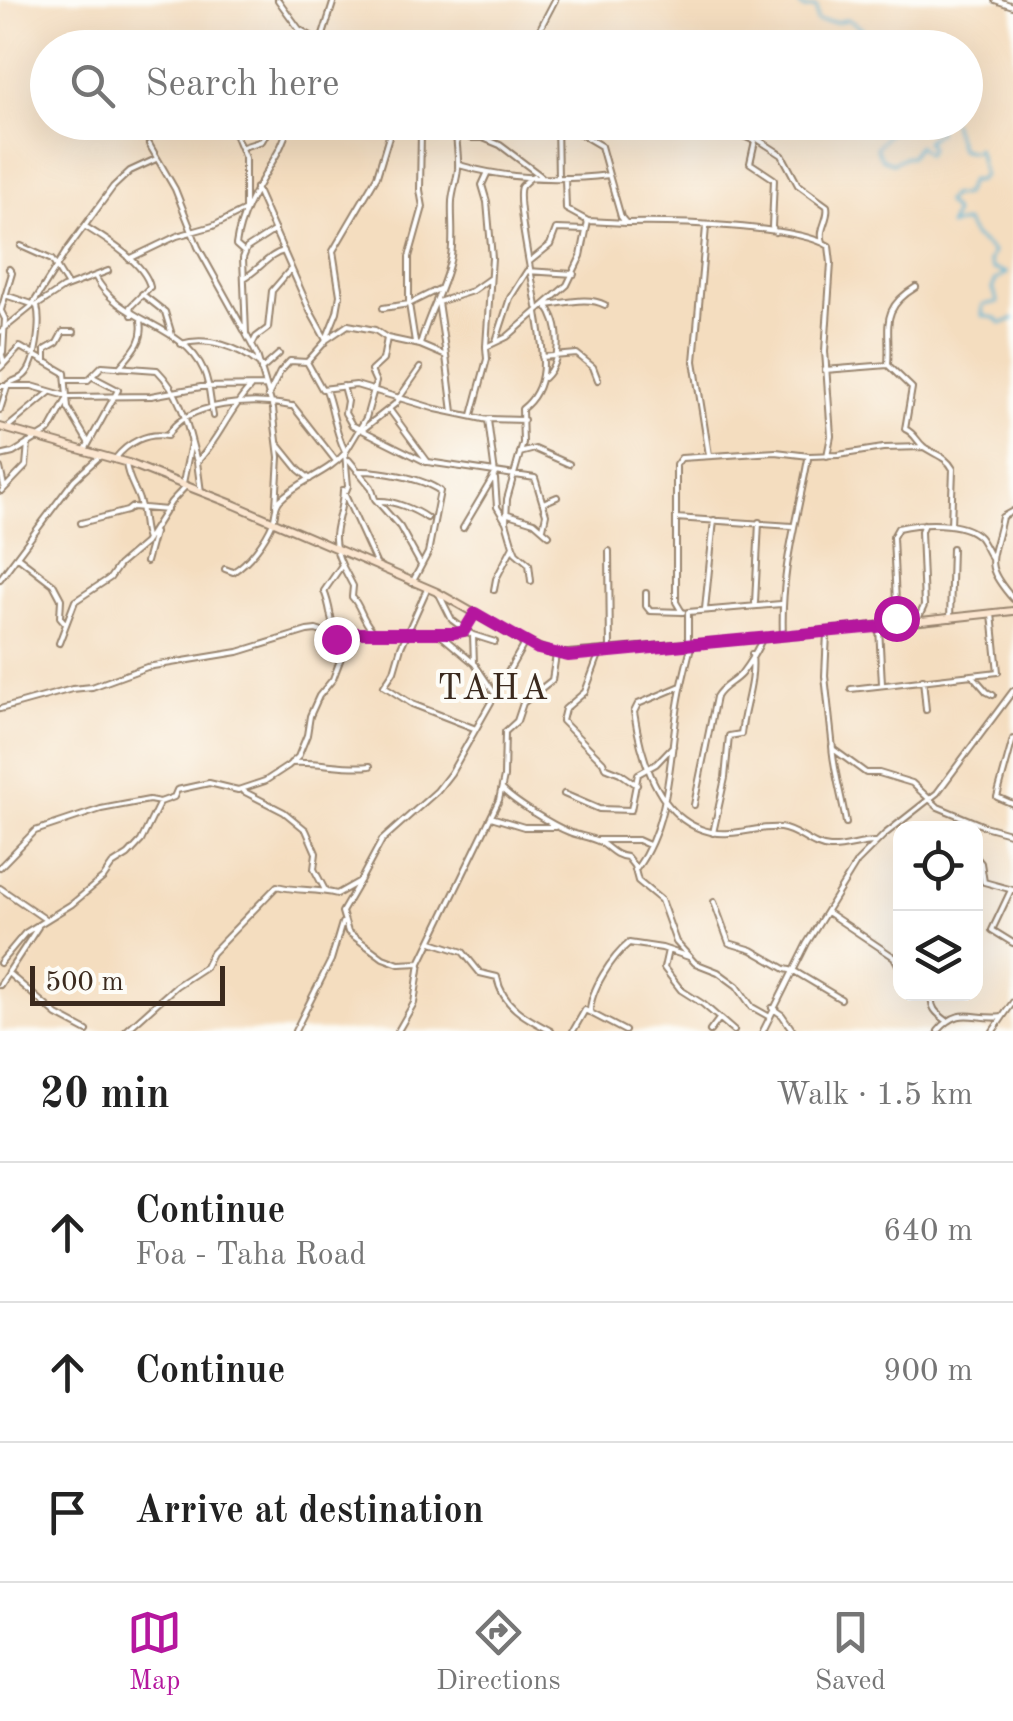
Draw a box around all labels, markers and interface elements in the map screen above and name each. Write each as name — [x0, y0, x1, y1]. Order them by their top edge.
search box — [30, 30, 983, 140]
icon: search — [65, 58, 120, 113]
text: Search here — [145, 66, 340, 104]
route start — [874, 596, 920, 642]
route end — [314, 617, 360, 663]
district label: TAHA — [437, 672, 551, 707]
map controls — [893, 821, 983, 1001]
button: locate — [893, 821, 983, 911]
button: layers — [893, 911, 983, 1001]
scale bar — [30, 961, 225, 1006]
text: 500 m — [45, 969, 124, 997]
text: 20 min — [40, 1075, 170, 1117]
text: Walk · 1.5 km — [776, 1080, 973, 1112]
text: Continue — [135, 1193, 285, 1231]
icon: ahead — [40, 1205, 95, 1260]
text: 640 m — [883, 1216, 973, 1248]
text: Foa - Taha Road — [135, 1240, 366, 1272]
icon: ahead — [40, 1345, 95, 1400]
text: Continue — [135, 1353, 285, 1391]
text: 900 m — [883, 1356, 973, 1388]
icon: arrive — [40, 1485, 95, 1540]
text: Arrive at destination — [135, 1493, 484, 1531]
tab: Map — [127, 1605, 182, 1700]
tab: Directions — [436, 1605, 561, 1700]
tab: Saved — [815, 1605, 886, 1700]

